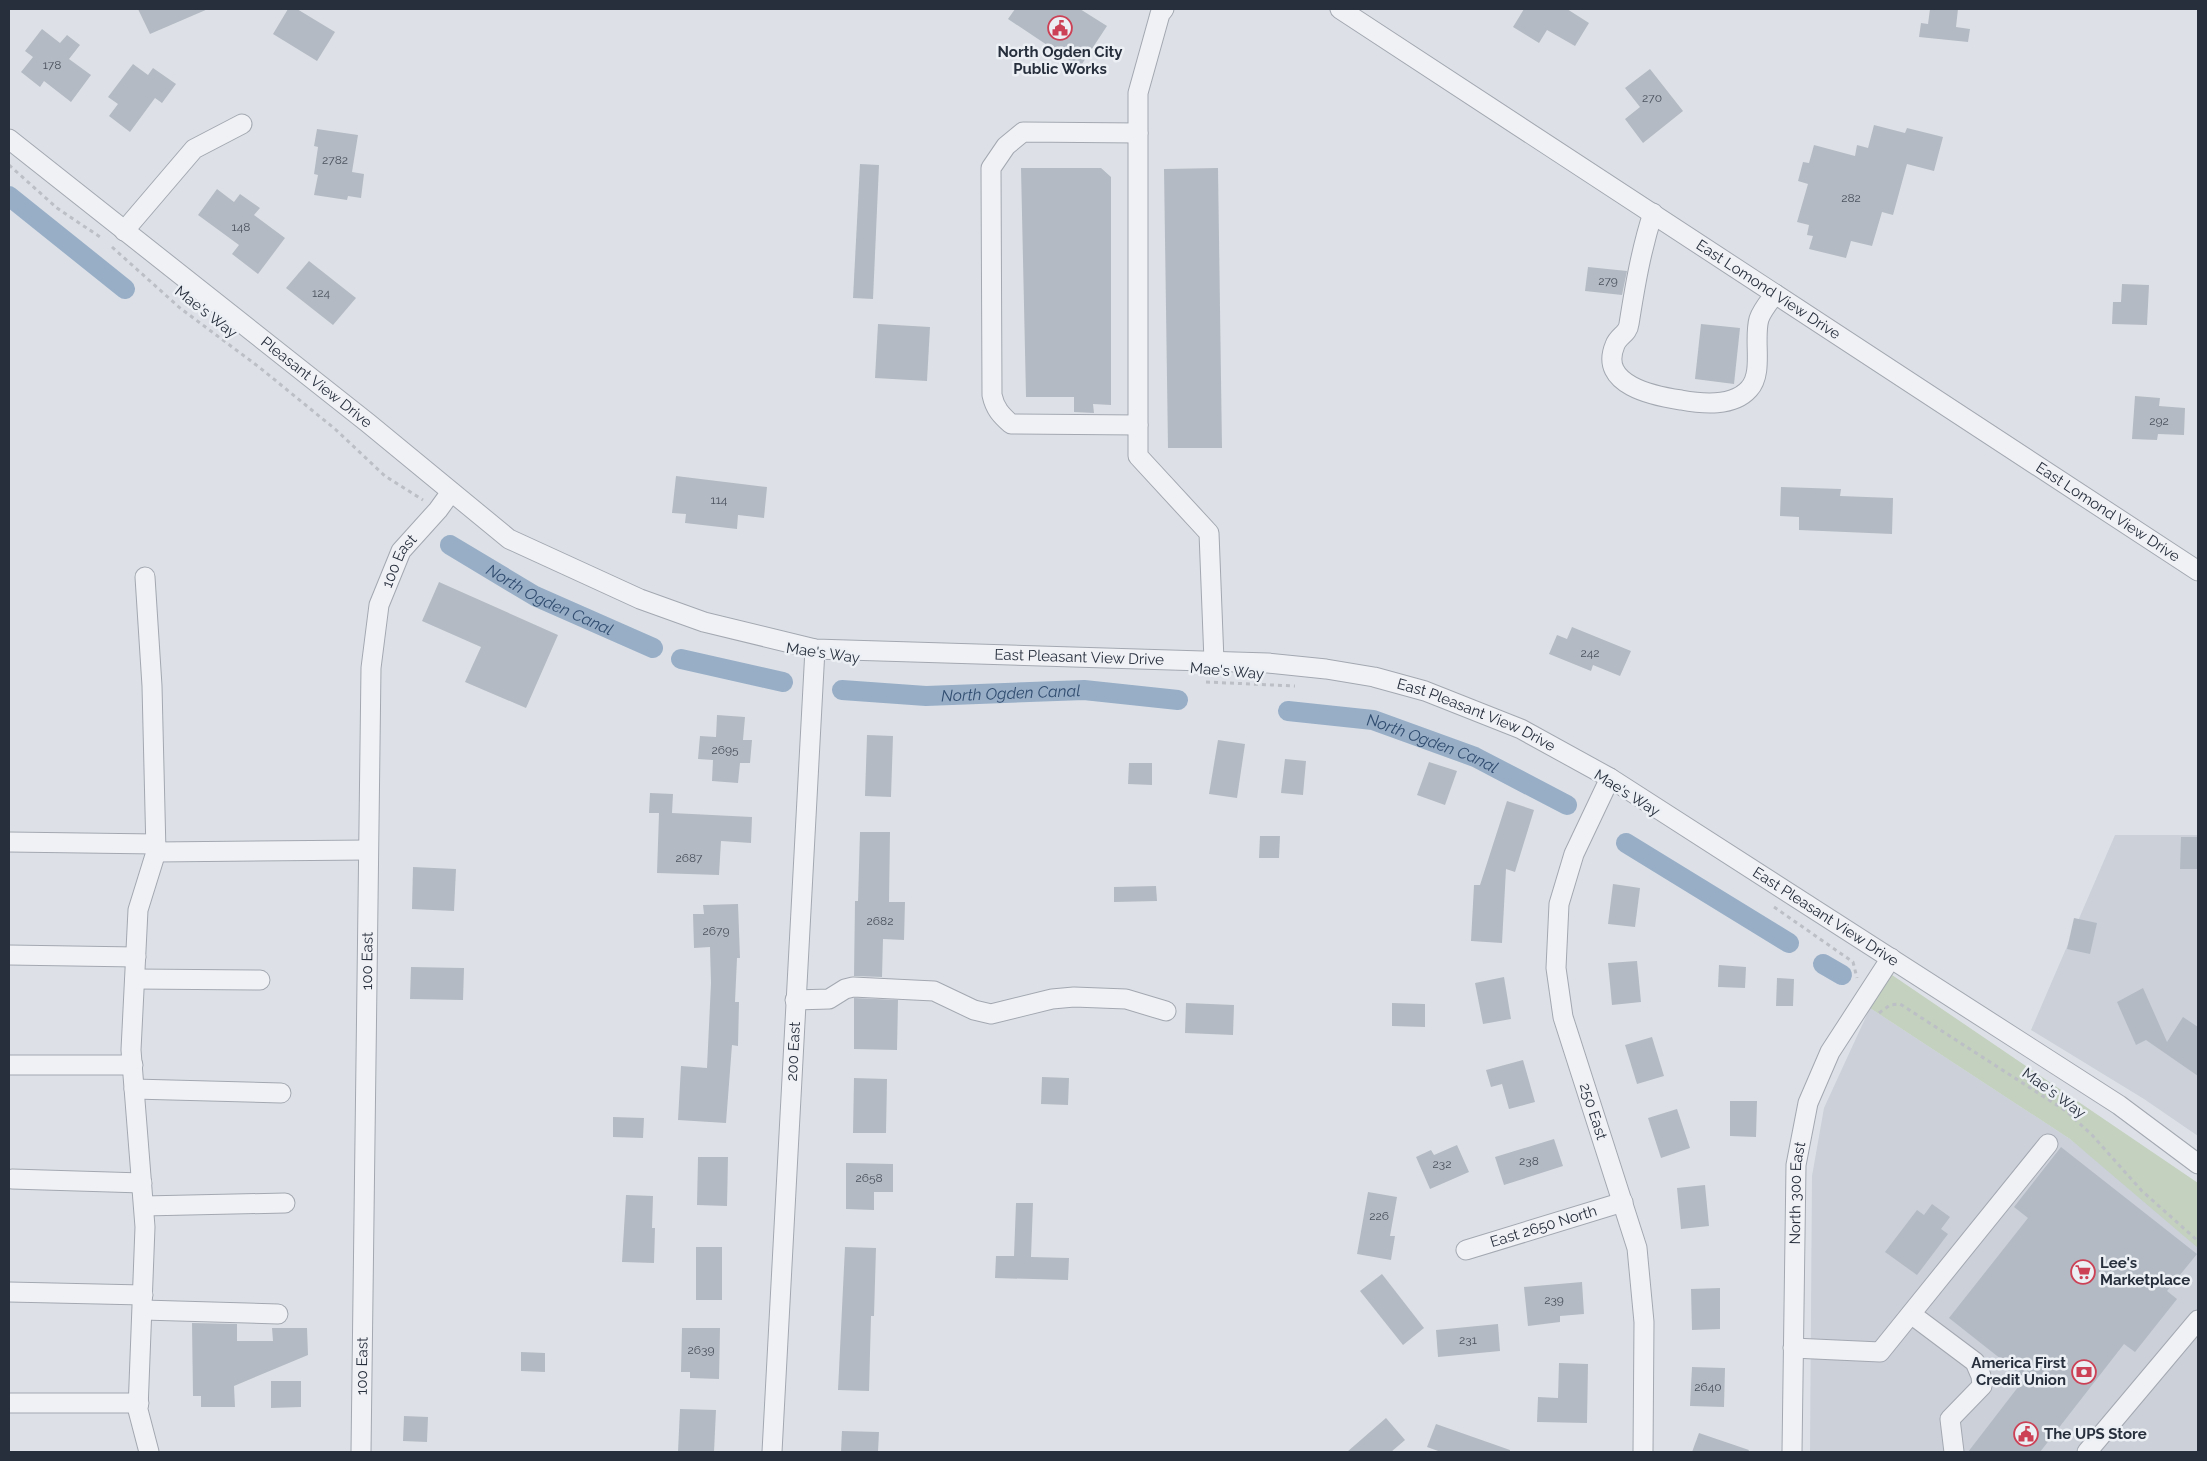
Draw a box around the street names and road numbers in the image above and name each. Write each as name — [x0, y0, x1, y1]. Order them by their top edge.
street label: East Lomond View Drive — [1693, 236, 1844, 343]
street label: Mae's Way — [171, 282, 241, 342]
street label: Pleasant View Drive — [257, 333, 376, 432]
street label: East Lomond View Drive — [2032, 458, 2184, 566]
street label: 100 East — [378, 531, 421, 590]
street label: Mae's Way — [785, 639, 861, 667]
street label: East Pleasant View Drive — [994, 646, 1165, 669]
street label: Mae's Way — [1189, 659, 1265, 683]
street label: East Pleasant View Drive — [1395, 675, 1559, 755]
street label: Mae's Way — [1591, 766, 1663, 820]
street label: East Pleasant View Drive — [1749, 863, 1902, 970]
street label: 100 East — [358, 932, 377, 990]
street label: 200 East — [783, 1021, 804, 1082]
street label: Mae's Way — [2019, 1064, 2089, 1122]
street label: 250 East — [1576, 1081, 1611, 1142]
street label: North 300 East — [1786, 1140, 1809, 1245]
street label: East 2650 North — [1488, 1201, 1599, 1251]
street label: 100 East — [353, 1337, 371, 1395]

